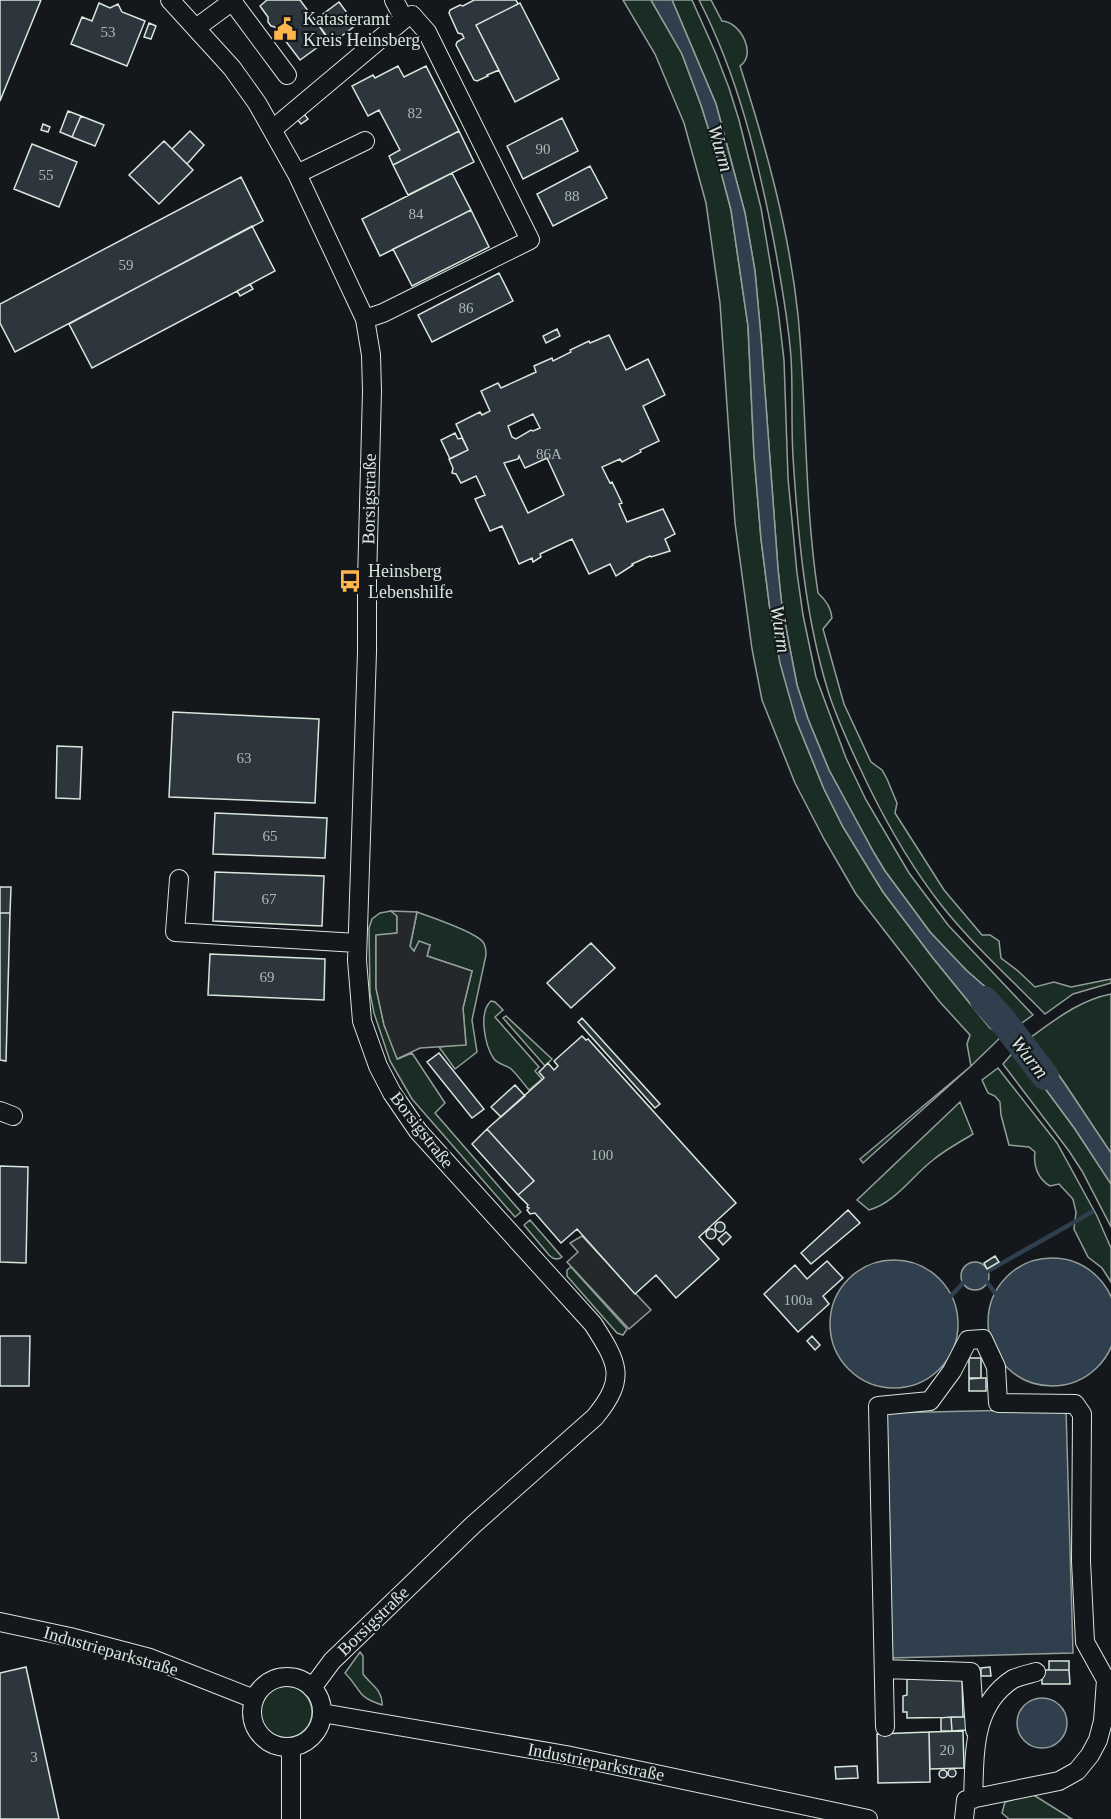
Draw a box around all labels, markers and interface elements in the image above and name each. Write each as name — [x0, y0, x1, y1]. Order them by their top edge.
place label: Katasteramt Kreis Heinsberg — [303, 9, 420, 50]
public building icon: Katasteramt Kreis Heinsberg — [272, 16, 298, 42]
house number: 53 — [101, 24, 116, 40]
house number: 82 — [408, 105, 423, 121]
water label: Wurm — [704, 122, 738, 174]
house number: 90 — [536, 141, 551, 157]
house number: 55 — [39, 167, 54, 183]
house number: 88 — [565, 188, 580, 204]
house number: 84 — [409, 206, 424, 222]
house number: 59 — [119, 257, 134, 273]
house number: 86 — [459, 300, 474, 316]
house number: 86A — [536, 446, 562, 462]
street label: Borsigstraße — [358, 453, 380, 545]
place label: Heinsberg Lebenshilfe — [368, 561, 453, 602]
bus stop icon: Heinsberg Lebenshilfe — [337, 568, 363, 594]
water label: Wurm — [766, 604, 796, 654]
house number: 63 — [237, 750, 252, 766]
house number: 65 — [263, 828, 278, 844]
house number: 67 — [262, 891, 277, 907]
house number: 69 — [260, 969, 275, 985]
water label: Wurm — [1007, 1031, 1053, 1083]
street label: Borsigstraße — [386, 1088, 458, 1172]
house number: 100 — [591, 1147, 613, 1163]
house number: 100a — [783, 1292, 813, 1308]
street label: Borsigstraße — [333, 1582, 413, 1660]
street label: Industrieparkstraße — [41, 1622, 181, 1680]
street label: Industrieparkstraße — [526, 1739, 666, 1785]
house number: 20 — [940, 1742, 955, 1758]
house number: 3 — [30, 1749, 38, 1765]

